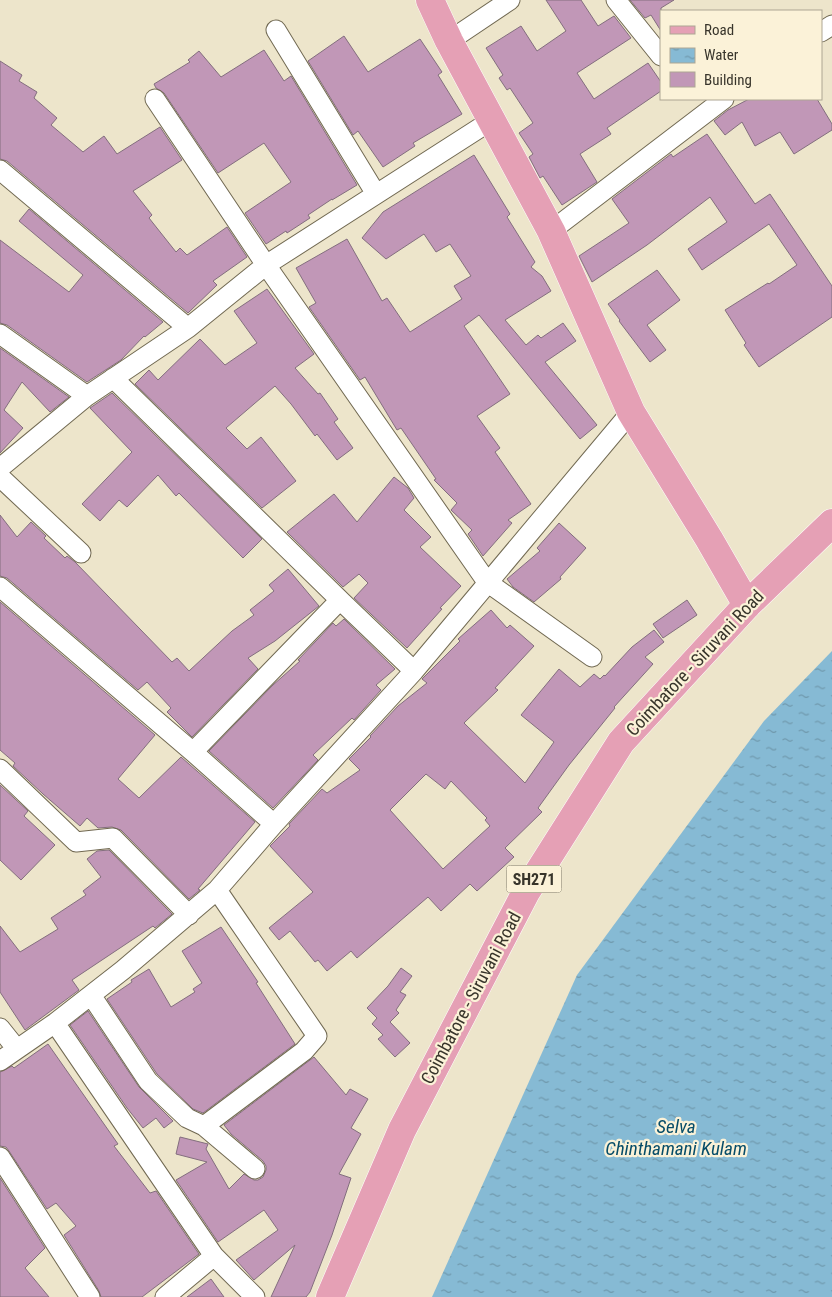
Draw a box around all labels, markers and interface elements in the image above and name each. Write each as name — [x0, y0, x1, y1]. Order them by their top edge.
legend — [660, 10, 822, 100]
text: Road — [704, 21, 734, 39]
text: Water — [704, 46, 739, 64]
text: Building — [704, 71, 752, 89]
street label: Coimbatore - Siruvani Road — [621, 585, 768, 740]
road number: SH271 — [506, 866, 562, 892]
street label: Coimbatore - Siruvani Road — [416, 908, 525, 1087]
water label: Selva Chinthamani Kulam — [605, 1115, 747, 1160]

